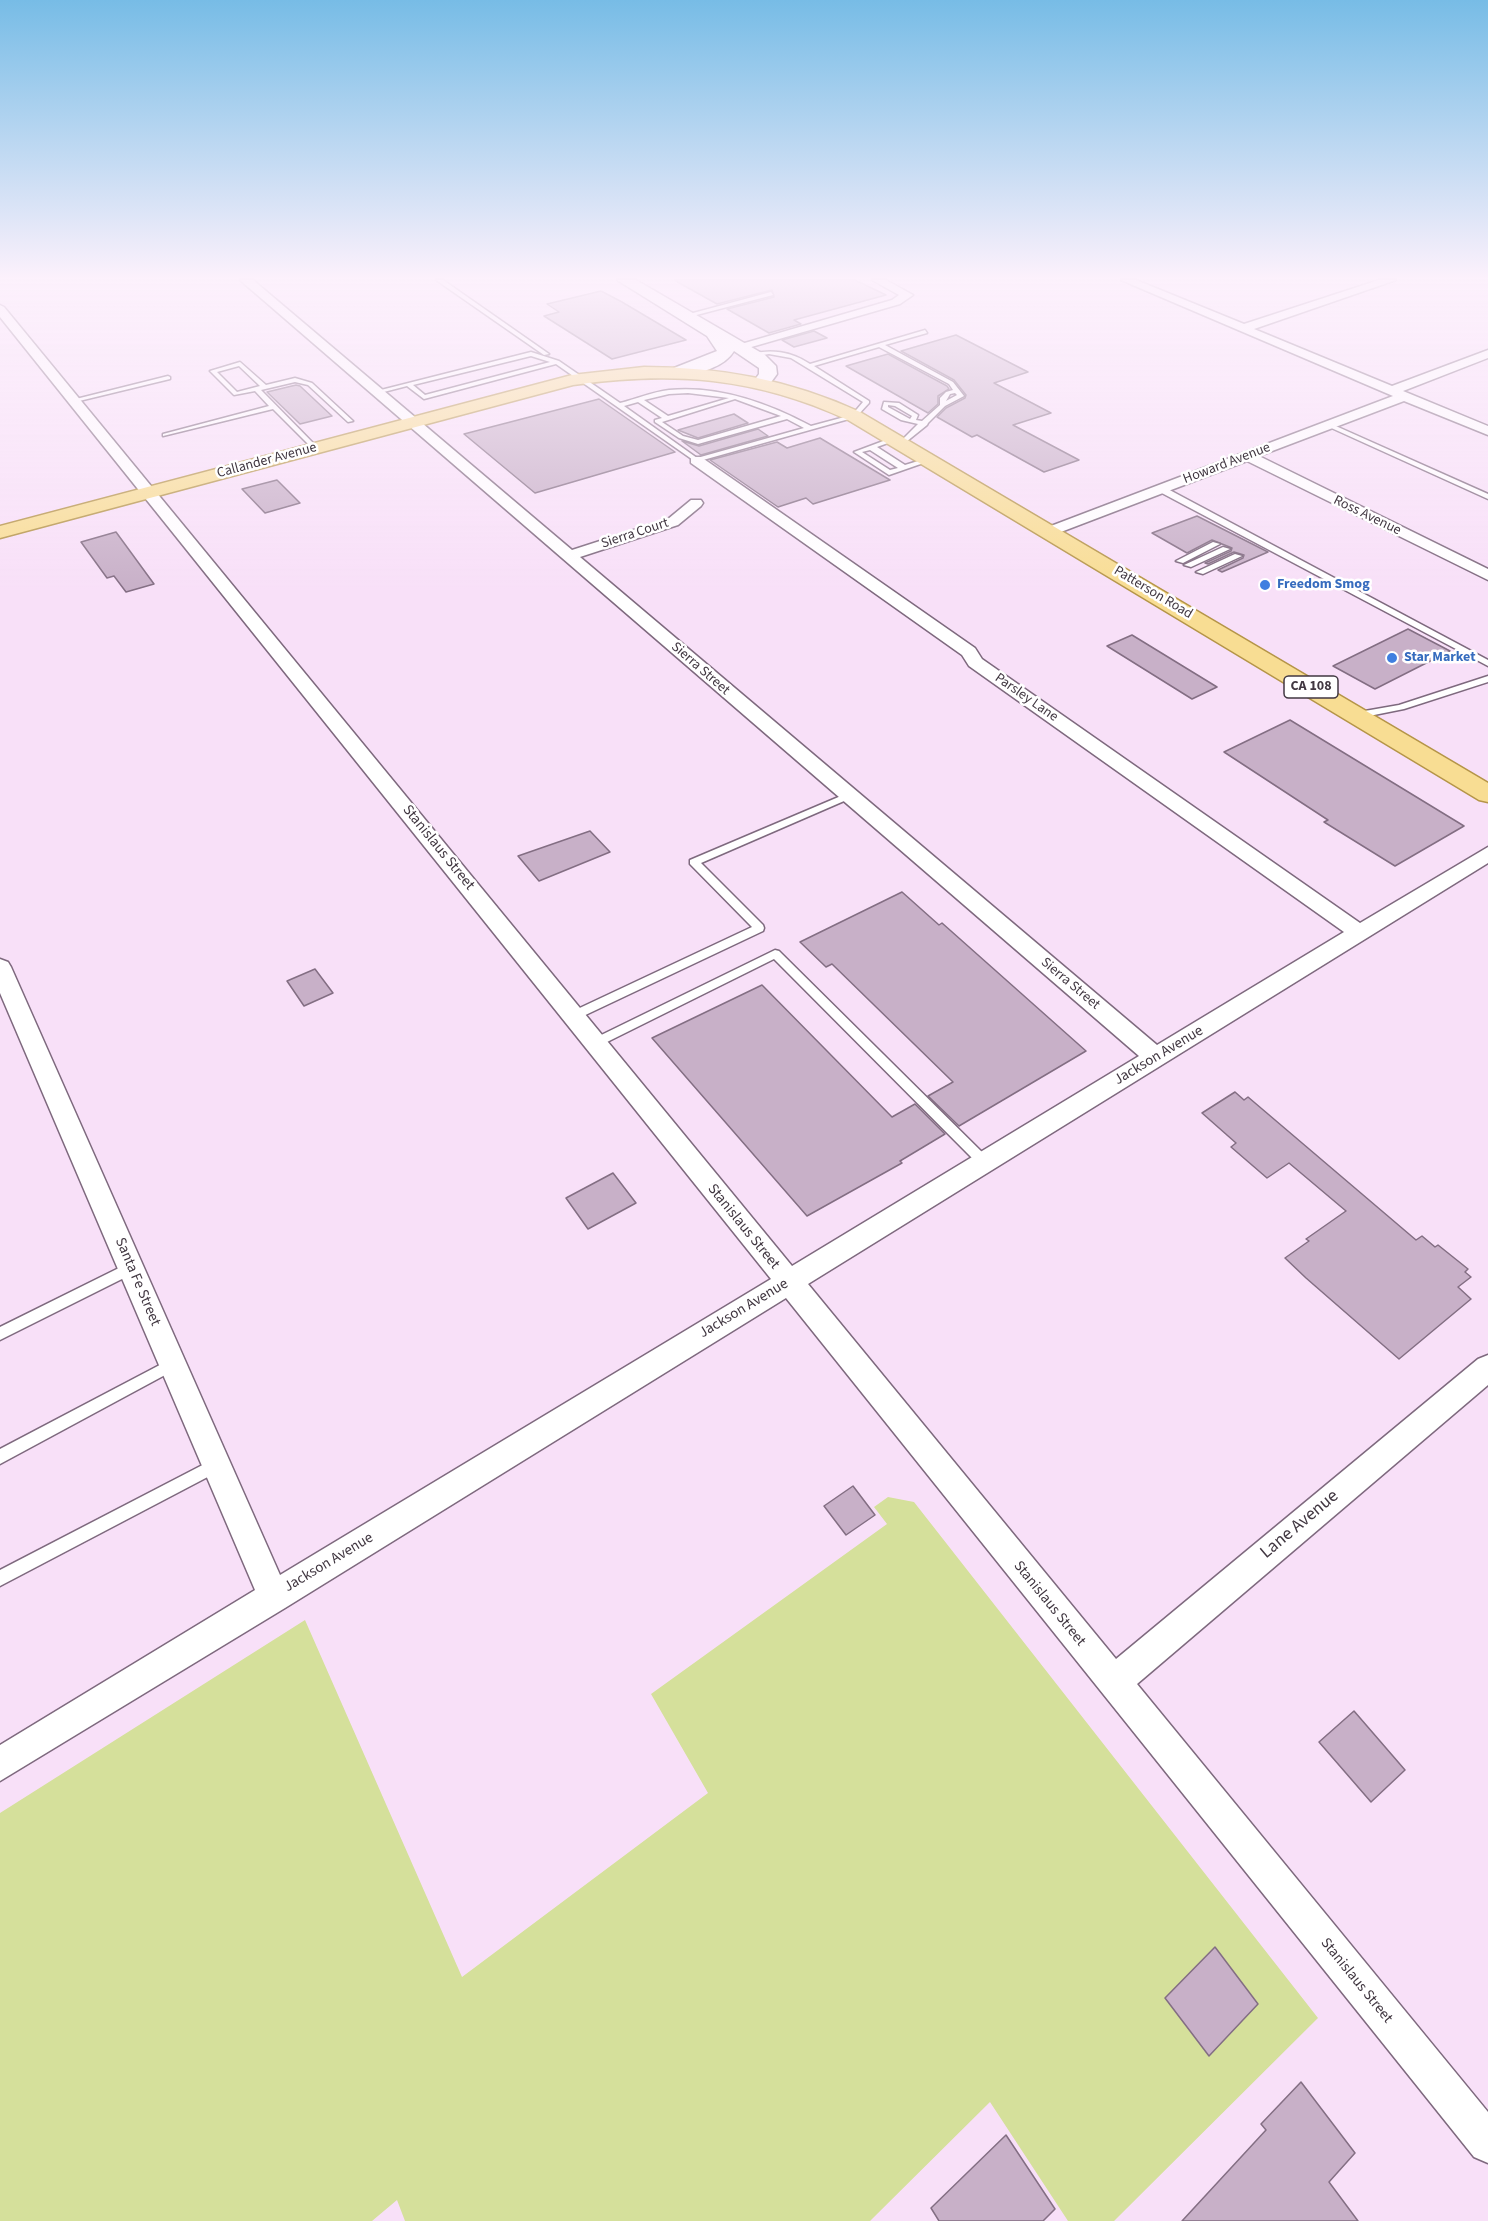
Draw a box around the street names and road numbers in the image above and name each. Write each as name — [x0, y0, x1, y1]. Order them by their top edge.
street label: Callander Avenue — [215, 440, 319, 482]
street label: Howard Avenue — [1181, 440, 1273, 488]
street label: Ross Avenue — [1330, 492, 1404, 540]
street label: Sierra Court — [599, 515, 671, 553]
street label: Patterson Road — [1111, 563, 1195, 623]
street label: Sierra Street — [667, 639, 733, 699]
street label: Parsley Lane — [991, 670, 1061, 726]
road number: CA 108 — [1284, 676, 1338, 698]
street label: Stanislaus Street — [398, 802, 478, 894]
street label: Sierra Street — [1037, 954, 1103, 1014]
street label: Jackson Avenue — [1111, 1022, 1207, 1090]
street label: Stanislaus Street — [703, 1181, 783, 1273]
street label: Santa Fe Street — [110, 1235, 164, 1329]
street label: Jackson Avenue — [696, 1275, 792, 1343]
street label: Lane Avenue — [1256, 1486, 1344, 1564]
street label: Jackson Avenue — [281, 1529, 377, 1597]
street label: Stanislaus Street — [1009, 1558, 1089, 1650]
street label: Stanislaus Street — [1316, 1935, 1396, 2027]

